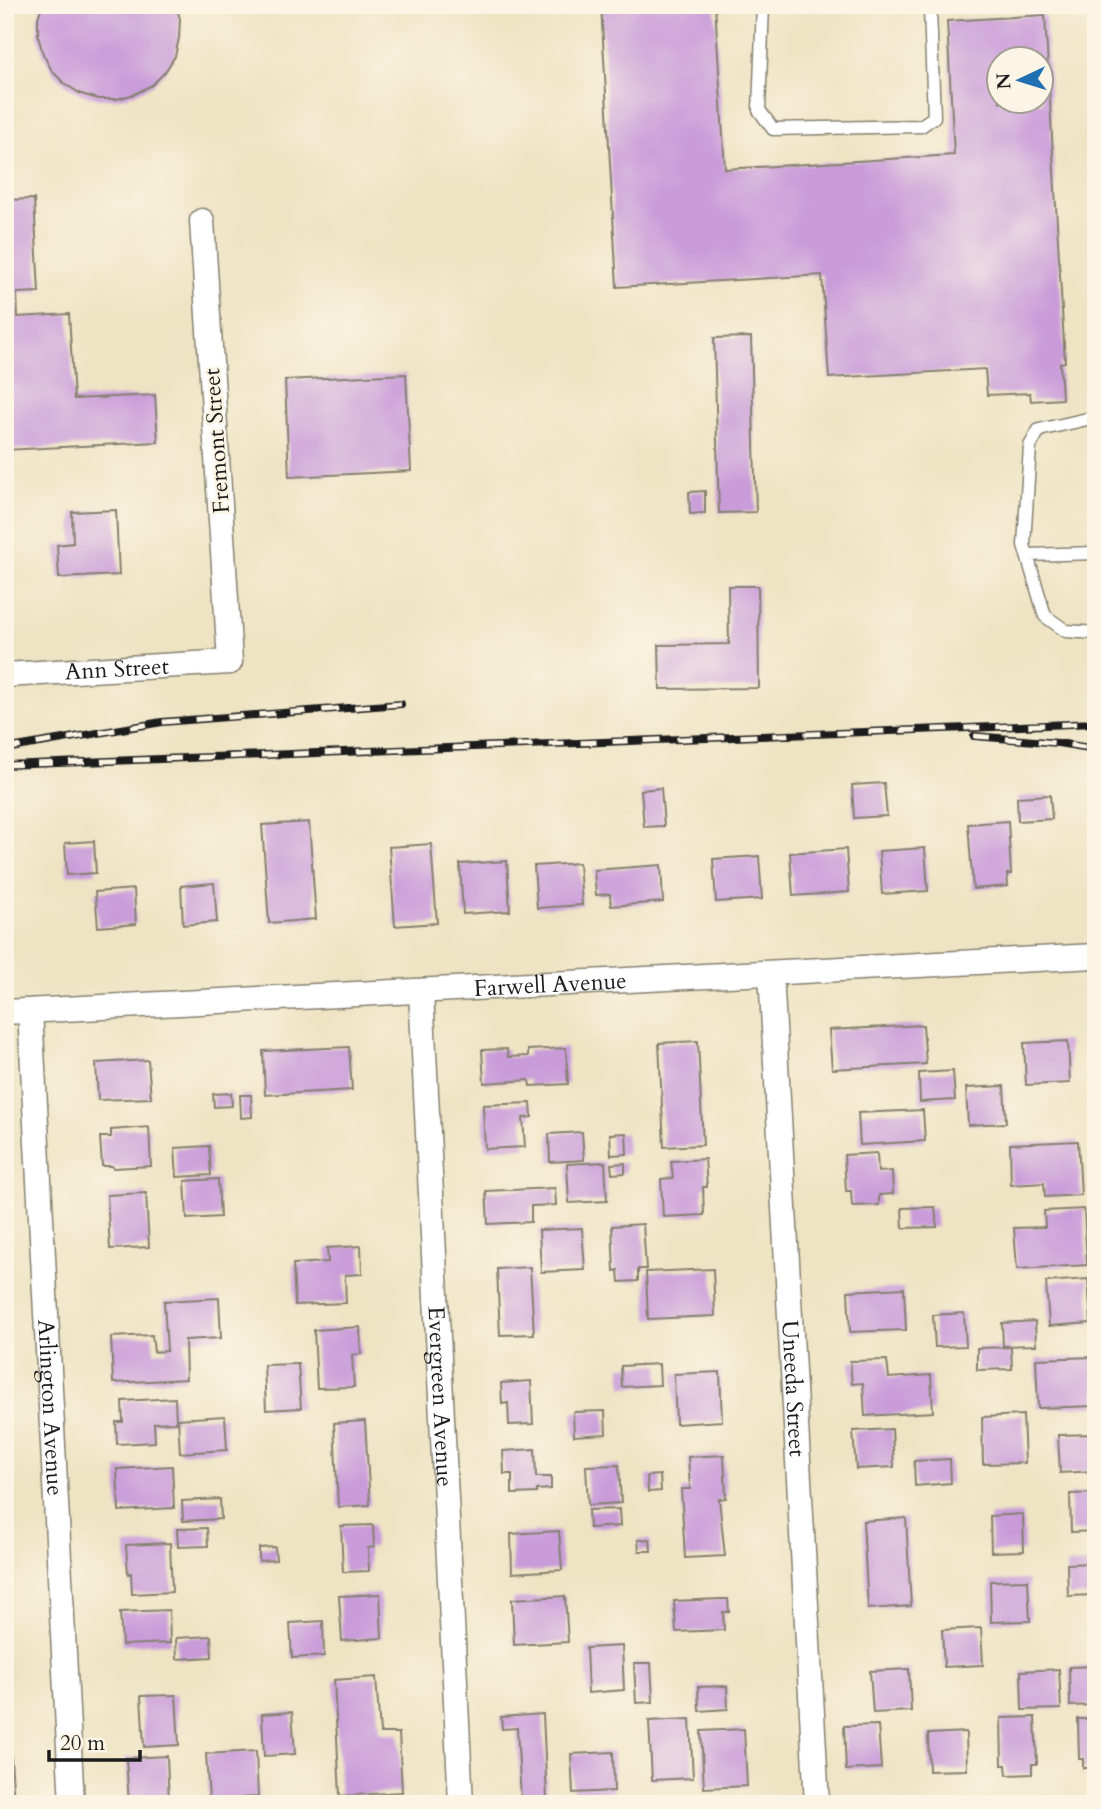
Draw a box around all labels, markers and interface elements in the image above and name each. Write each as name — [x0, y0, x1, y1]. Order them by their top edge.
north arrow — [986, 46, 1056, 116]
text: N — [990, 71, 1018, 90]
street label: Fremont Street — [196, 367, 237, 515]
street label: Ann Street — [64, 651, 170, 688]
street label: Farwell Avenue — [473, 965, 627, 1004]
street label: Evergreen Avenue — [421, 1305, 460, 1488]
street label: Arlington Avenue — [30, 1318, 71, 1497]
street label: Uneeda Street — [774, 1319, 813, 1457]
scale bar — [49, 1718, 140, 1762]
text: 20 m — [60, 1729, 105, 1758]

